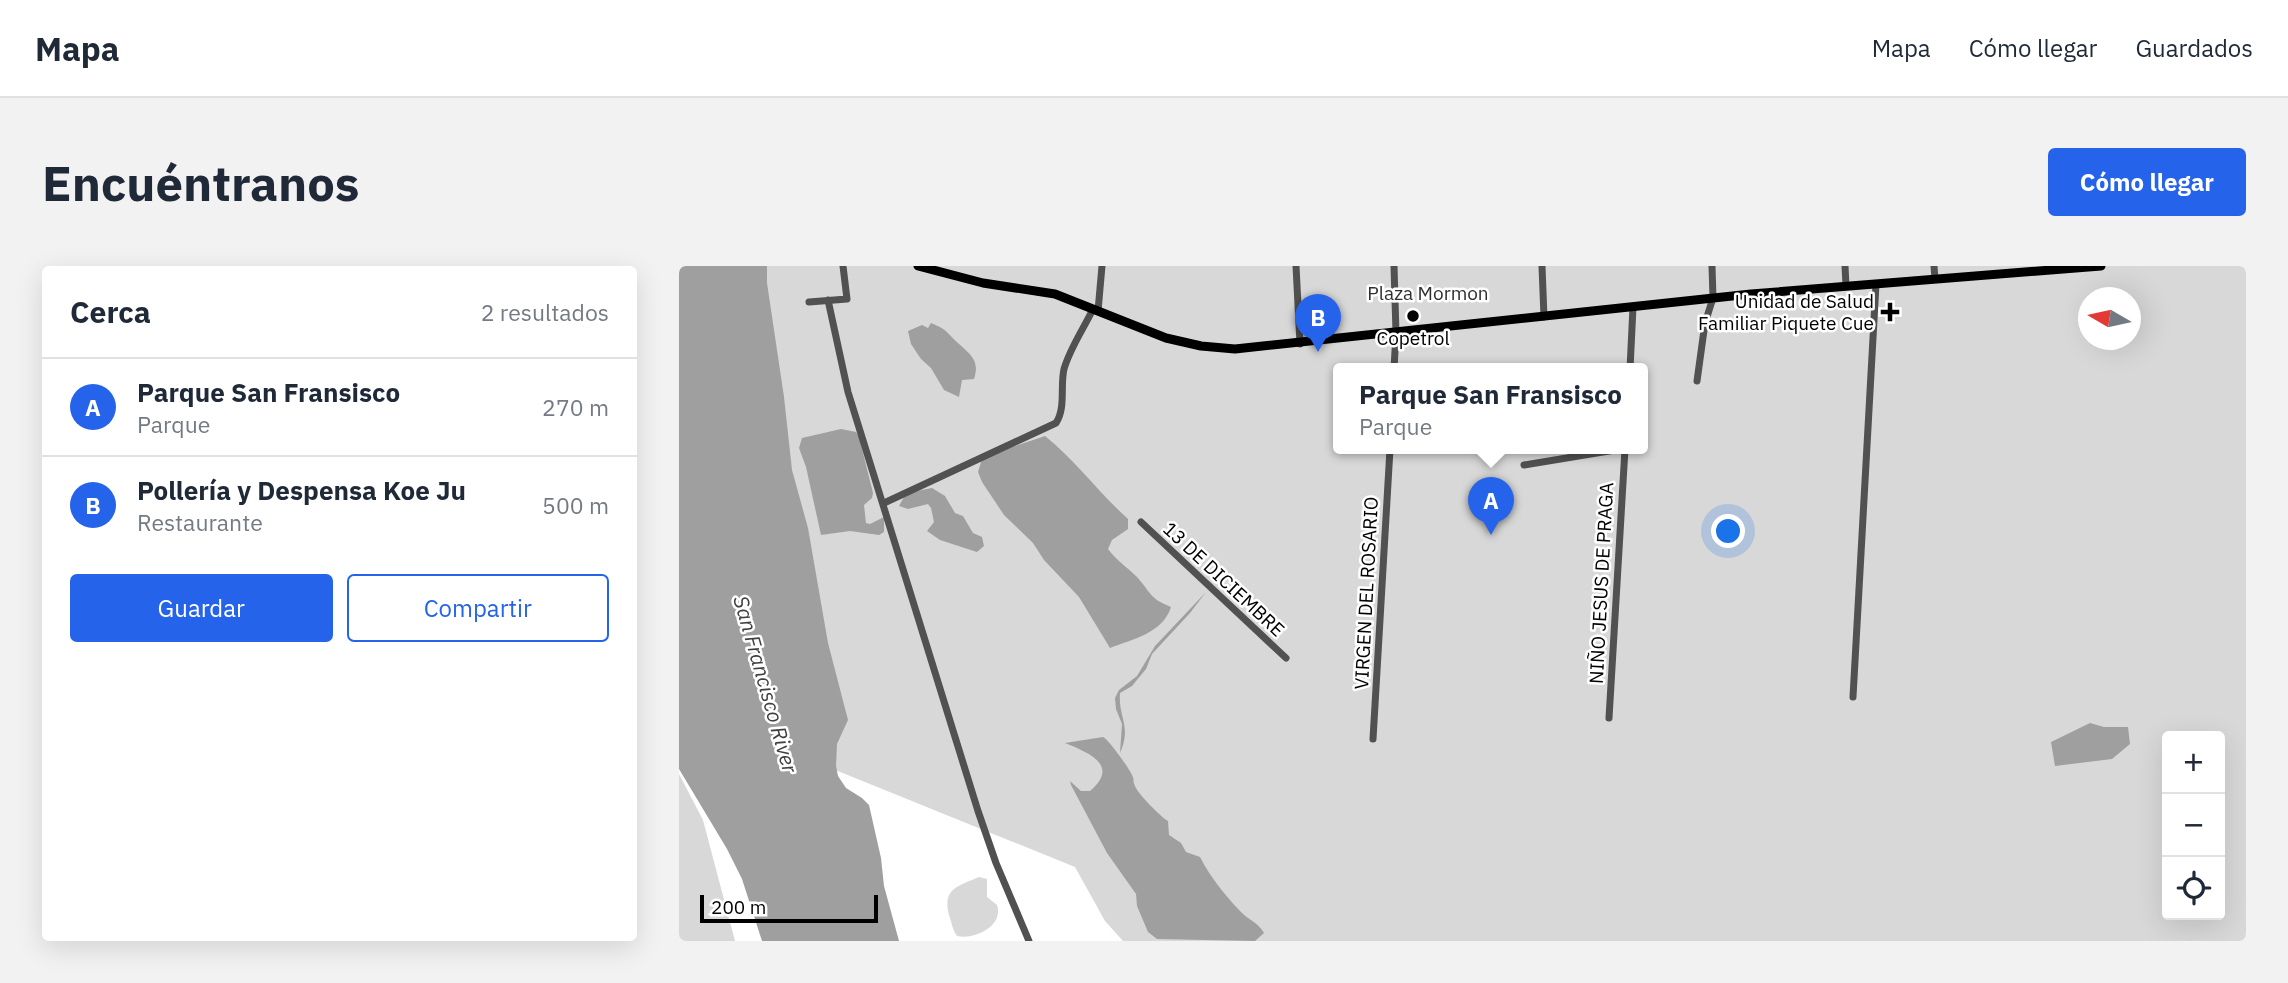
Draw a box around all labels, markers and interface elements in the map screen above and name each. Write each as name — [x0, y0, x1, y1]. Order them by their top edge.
text: Mapa — [35, 27, 120, 70]
text: Mapa — [1872, 32, 1931, 64]
text: Cómo llegar — [1969, 32, 2097, 64]
text: Guardados — [2135, 32, 2253, 64]
button: Cómo llegar — [2048, 148, 2246, 216]
text: Encuéntranos — [42, 151, 360, 214]
park label: Plaza Mormon — [1367, 281, 1489, 305]
north arrow — [2078, 287, 2141, 350]
place label: Unidad de Salud Familiar Piquete Cue — [1698, 289, 1874, 335]
text: Cerca — [70, 292, 151, 331]
pin: B — [1295, 294, 1341, 352]
text: 2 resultados — [481, 297, 609, 327]
marker: Unidad de Salud Familiar Piquete Cue — [1880, 302, 1900, 322]
marker: Copetrol — [1405, 308, 1421, 324]
place label: Copetrol — [1376, 326, 1450, 350]
popup — [1333, 363, 1648, 454]
text: Parque San Fransisco — [137, 375, 400, 409]
text: Parque San Fransisco — [1359, 377, 1622, 411]
text: A — [85, 392, 101, 422]
text: 270 m — [542, 392, 609, 422]
text: Parque — [137, 409, 210, 439]
text: Parque — [1359, 411, 1432, 441]
text: Pollería y Despensa Koe Ju — [137, 473, 466, 507]
pin: A — [1468, 477, 1514, 535]
street label: NIÑO JESUS DE PRAGA — [1584, 482, 1618, 684]
text: B — [85, 490, 101, 520]
text: 500 m — [542, 490, 609, 520]
street label: VIRGEN DEL ROSARIO — [1349, 496, 1383, 690]
text: Restaurante — [137, 507, 263, 537]
your location — [1711, 514, 1745, 548]
street label: 13 DE DICIEMBRE — [1158, 517, 1290, 641]
button: Guardar — [70, 574, 333, 642]
button: Compartir — [347, 574, 609, 642]
water label: San Francisco River — [727, 592, 805, 777]
map controls — [2162, 731, 2225, 920]
button: + — [2162, 731, 2225, 794]
button: − — [2162, 794, 2225, 857]
button: locate — [2162, 857, 2225, 920]
scale bar — [700, 892, 879, 924]
text: 200 m — [711, 895, 766, 919]

